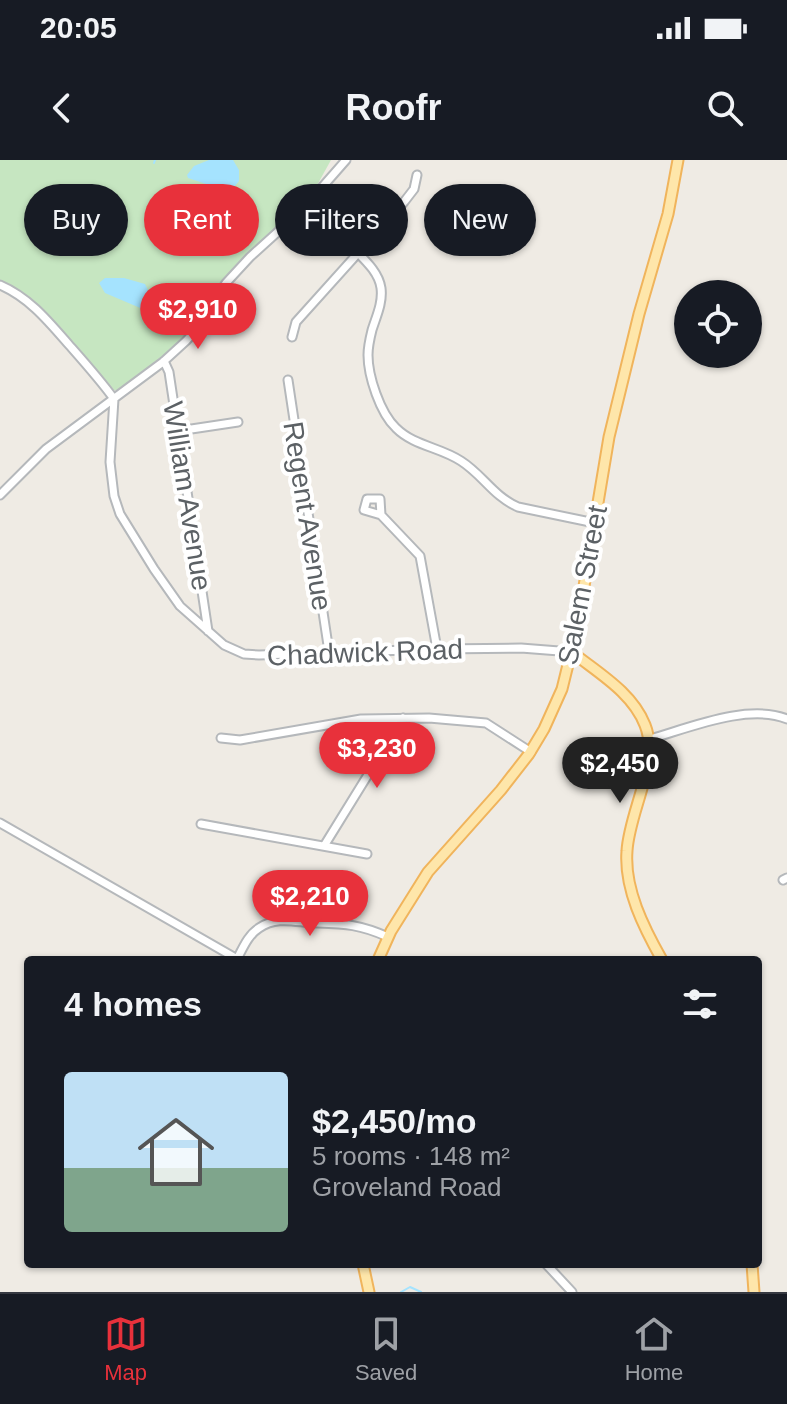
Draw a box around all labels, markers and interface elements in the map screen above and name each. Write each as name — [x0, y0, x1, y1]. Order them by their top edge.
text: 20:05 — [40, 11, 117, 44]
icon: back — [40, 86, 84, 130]
icon: search — [703, 86, 747, 130]
text: Roofr — [346, 87, 441, 128]
chip: Buy — [24, 184, 128, 256]
chip: Rent — [144, 184, 259, 256]
chip: Filters — [275, 184, 408, 256]
chip: New — [424, 184, 536, 256]
map controls — [674, 280, 762, 368]
button: locate — [674, 280, 762, 368]
pin: $2,910 — [133, 283, 263, 351]
text: $2,910 — [158, 294, 238, 324]
street label: William Avenue — [157, 399, 218, 593]
street label: Regent Avenue — [277, 419, 338, 613]
street label: Salem Street — [552, 502, 613, 667]
street label: Chadwick Road — [266, 634, 464, 671]
pin: $3,230 — [312, 722, 442, 790]
text: $3,230 — [337, 733, 417, 763]
pin: $2,450 — [555, 737, 685, 805]
text: $2,450 — [580, 748, 660, 778]
pin: $2,210 — [245, 870, 375, 938]
text: $2,210 — [270, 881, 350, 911]
icon: filters — [678, 982, 722, 1026]
text: 4 homes — [64, 985, 202, 1023]
text: $2,450/mo — [312, 1102, 476, 1140]
icon: home — [128, 1104, 224, 1200]
text: 5 rooms · 148 m² — [312, 1141, 510, 1171]
text: Groveland Road — [312, 1172, 501, 1202]
tab: Map — [104, 1312, 148, 1386]
tab: Saved — [355, 1312, 417, 1386]
tab: Home — [625, 1312, 683, 1386]

